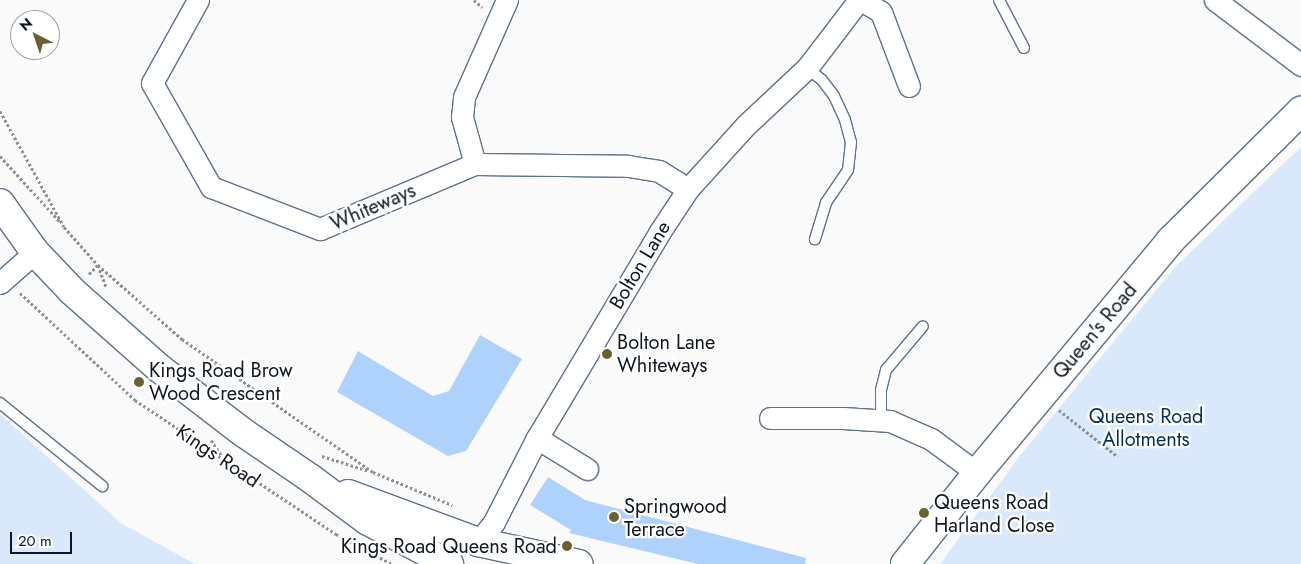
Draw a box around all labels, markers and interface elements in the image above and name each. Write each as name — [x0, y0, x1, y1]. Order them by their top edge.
north arrow — [10, 10, 60, 60]
text: N — [15, 13, 37, 36]
street label: Whiteways — [327, 178, 419, 236]
street label: Bolton Lane — [604, 217, 676, 313]
street label: Queen's Road — [1048, 278, 1142, 384]
place label: Bolton Lane Whiteways — [617, 330, 715, 377]
marker: Bolton Lane Whiteways — [601, 348, 613, 360]
place label: Kings Road Brow Wood Crescent — [149, 359, 293, 406]
marker: Kings Road Brow Wood Crescent — [133, 376, 145, 388]
park label: Queens Road Allotments — [1089, 405, 1203, 452]
street label: Kings Road — [172, 419, 264, 493]
place label: Queens Road Harland Close — [934, 490, 1054, 537]
place label: Springwood Terrace — [624, 494, 727, 541]
marker: Queens Road Harland Close — [918, 507, 930, 519]
marker: Springwood Terrace — [608, 511, 620, 523]
scale bar — [12, 522, 75, 554]
text: 20 m — [18, 530, 52, 552]
place label: Kings Road Queens Road — [341, 534, 557, 558]
marker: Kings Road Queens Road — [561, 540, 573, 552]

